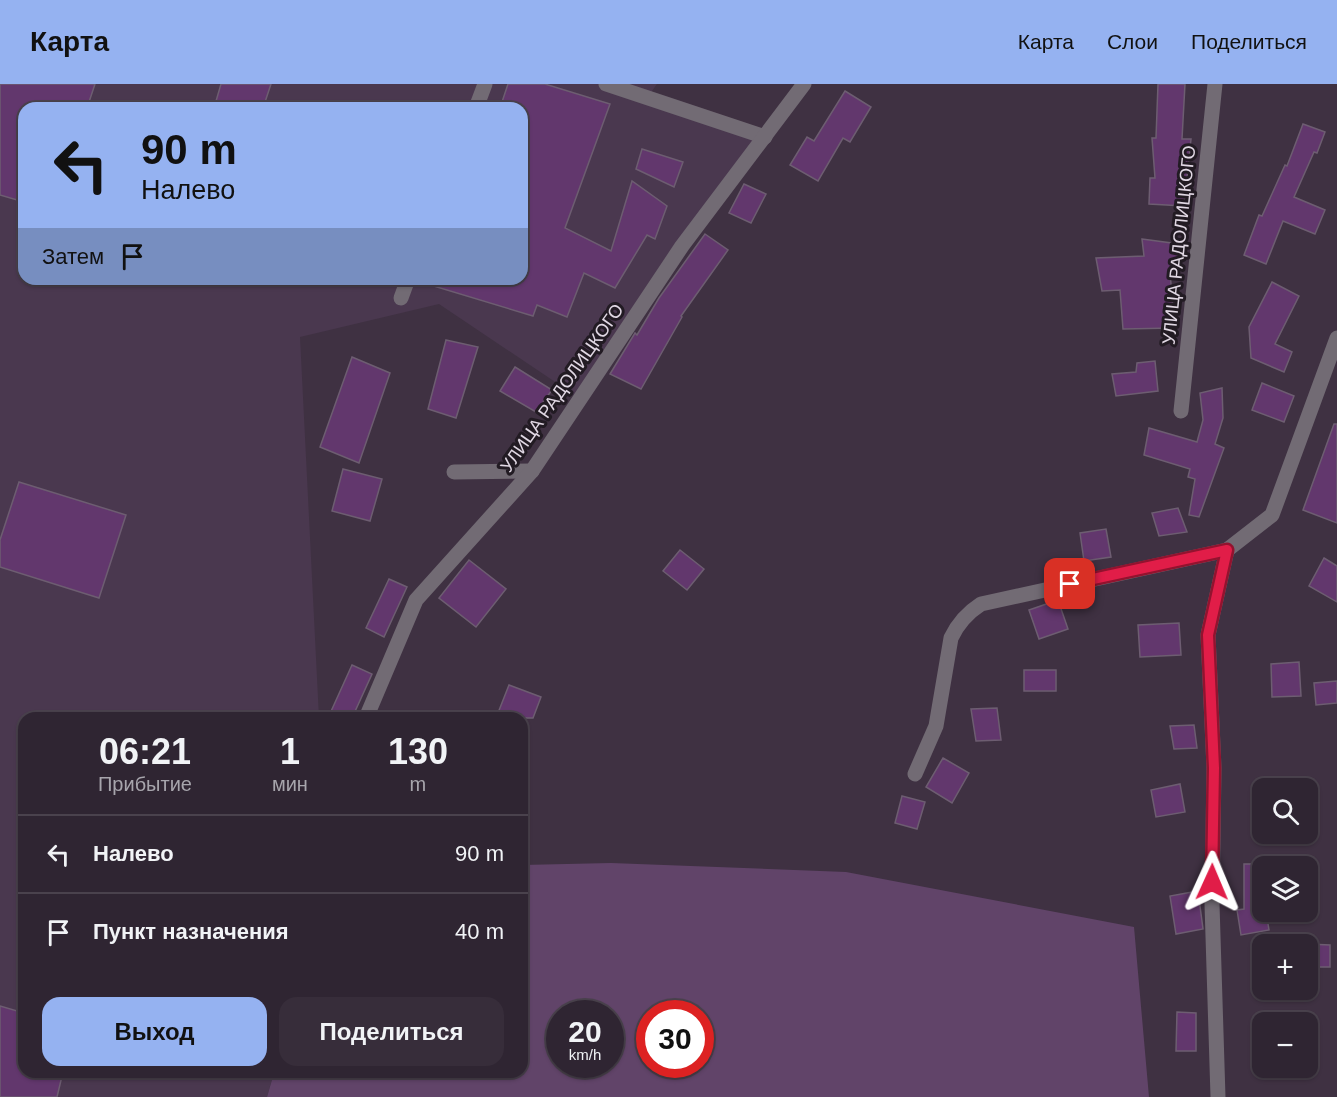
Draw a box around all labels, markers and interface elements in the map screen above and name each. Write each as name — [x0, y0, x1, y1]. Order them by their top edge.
text: Карта — [30, 26, 109, 57]
text: Карта — [1018, 30, 1074, 53]
text: Слои — [1107, 30, 1158, 53]
text: Поделиться — [1191, 30, 1307, 53]
icon: left — [42, 126, 120, 204]
text: 90 m — [141, 126, 237, 173]
street label: УЛИЦА РАДОЛИЦКОГО — [1159, 144, 1199, 346]
text: Налево — [141, 175, 235, 205]
icon: arrive — [116, 240, 149, 273]
text: Затем — [42, 244, 104, 269]
street label: УЛИЦА РАДОЛИЦКОГО — [496, 300, 628, 476]
pin — [1044, 558, 1095, 609]
icon: arrive — [1053, 567, 1086, 600]
text: 06:21 — [99, 731, 191, 772]
text: 1 — [280, 731, 300, 772]
text: 130 — [388, 731, 448, 772]
text: Прибытие — [98, 773, 192, 795]
text: мин — [272, 773, 308, 795]
text: m — [410, 773, 426, 795]
map controls — [1252, 778, 1318, 1078]
button: search — [1252, 778, 1318, 844]
icon: left — [42, 838, 75, 871]
text: Налево — [93, 841, 174, 866]
text: 90 m — [455, 841, 504, 866]
position arrow — [1180, 850, 1244, 914]
button: layers — [1252, 856, 1318, 922]
icon: arrive — [42, 916, 75, 949]
text: Пункт назначения — [93, 919, 289, 944]
text: 40 m — [455, 919, 504, 944]
button: + — [1252, 934, 1318, 1000]
button: Выход — [42, 997, 267, 1066]
button: Поделиться — [279, 997, 504, 1066]
speed limit sign: 30 — [636, 1000, 714, 1078]
button: − — [1252, 1012, 1318, 1078]
text: 20 — [568, 1015, 602, 1048]
text: km/h — [569, 1046, 601, 1063]

